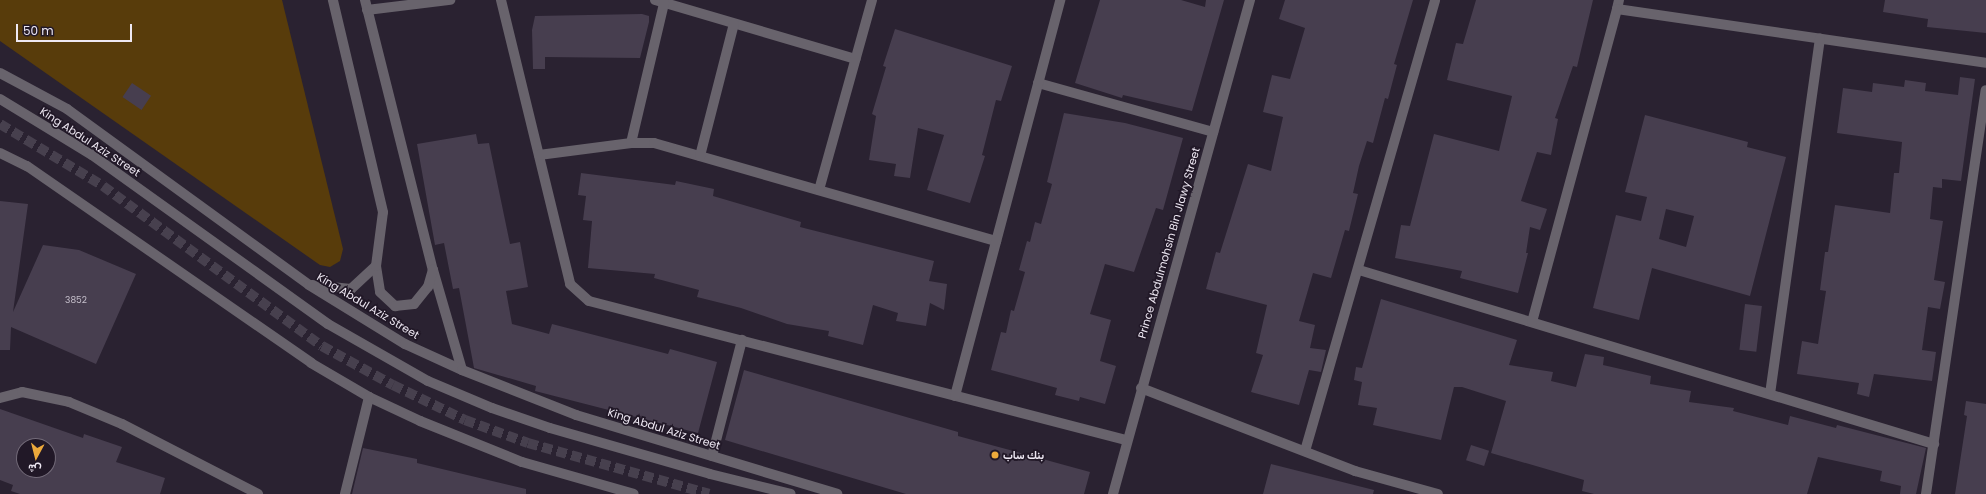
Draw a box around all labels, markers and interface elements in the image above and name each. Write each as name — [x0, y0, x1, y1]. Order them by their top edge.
scale bar — [18, 16, 134, 42]
text: 50 m — [23, 22, 54, 39]
street label: King Abdul Aziz Street — [37, 105, 143, 179]
street label: Prince Abdulmohsin Bin Jlawy Street — [1135, 146, 1203, 340]
street label: King Abdul Aziz Street — [314, 270, 422, 342]
house number: 3852 — [65, 295, 87, 305]
street label: King Abdul Aziz Street — [606, 406, 722, 452]
north arrow — [16, 438, 56, 478]
place label: بنك ساب — [1003, 448, 1044, 462]
marker: بنك ساب — [990, 450, 1000, 460]
text: ش — [27, 460, 42, 478]

